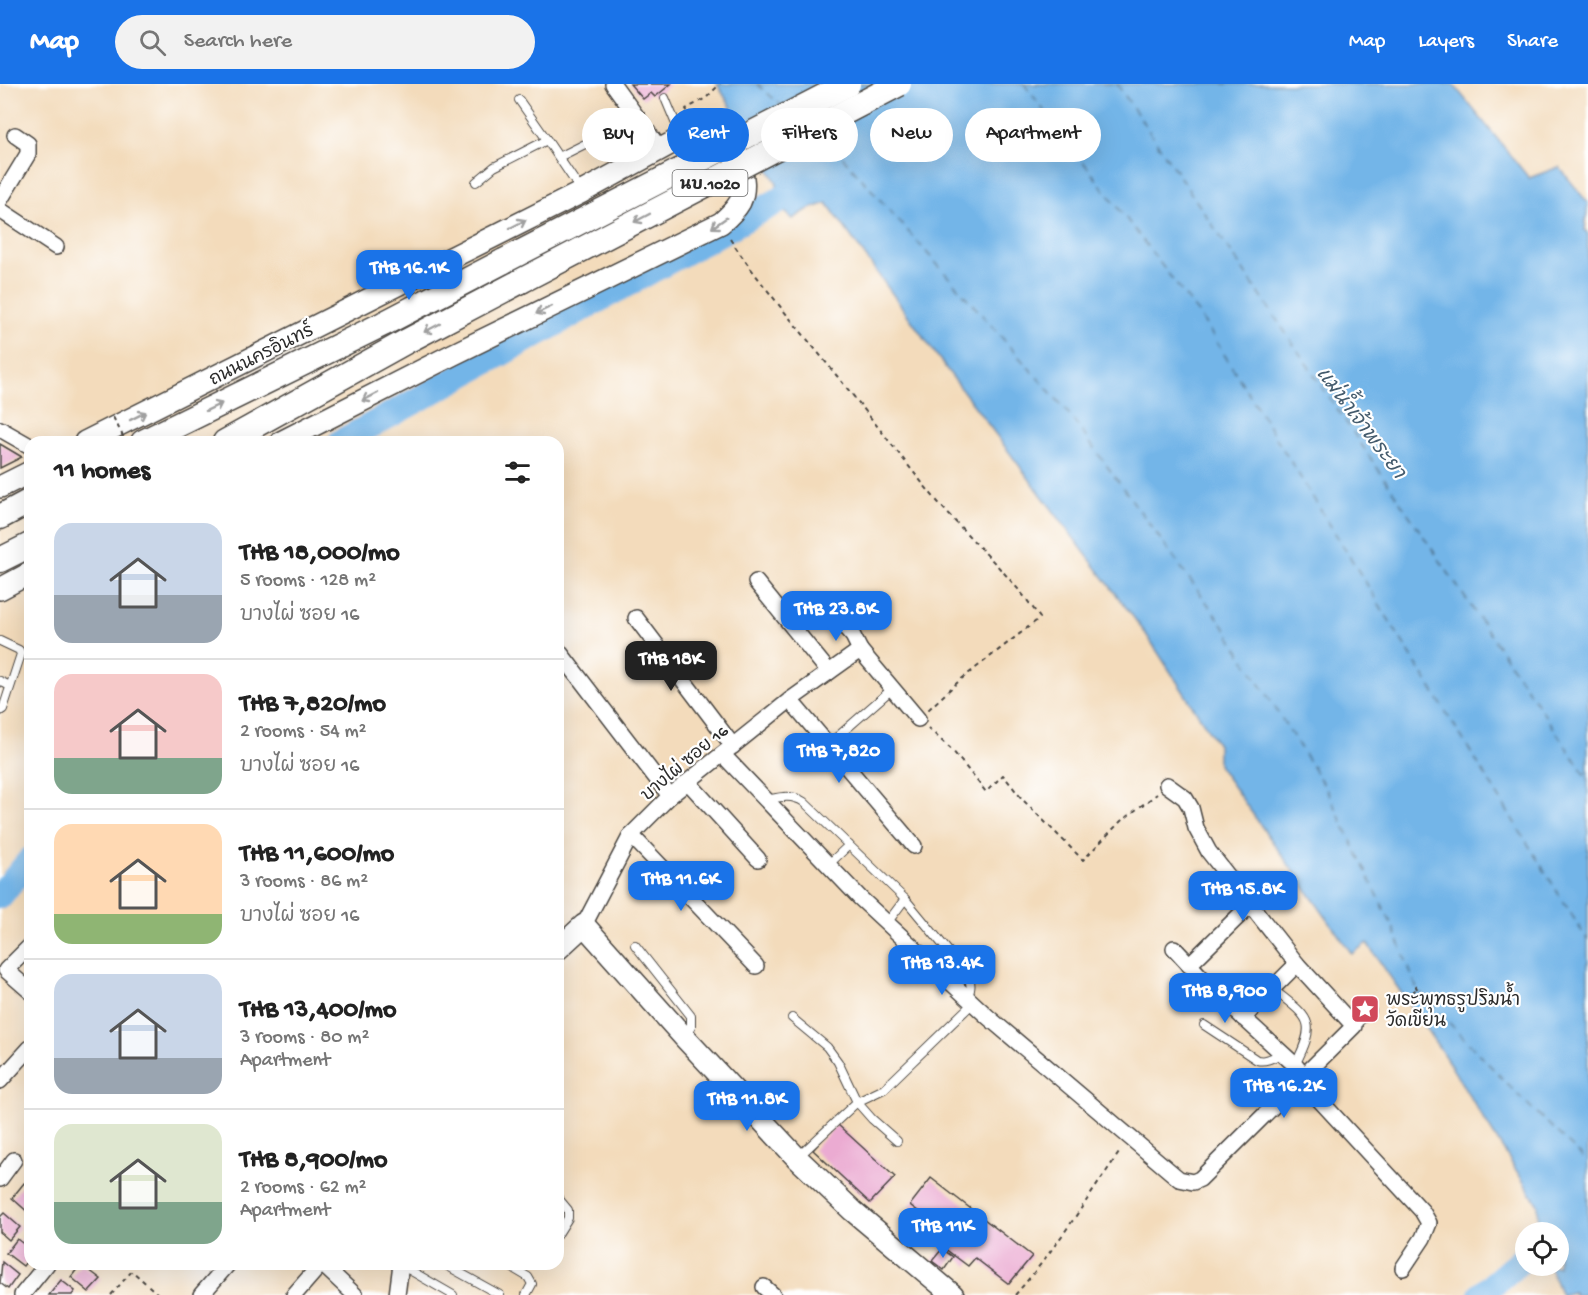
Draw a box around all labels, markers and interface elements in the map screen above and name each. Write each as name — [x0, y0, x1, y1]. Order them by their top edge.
search box — [115, 15, 535, 69]
text: Map — [30, 26, 79, 59]
icon: search — [136, 26, 169, 59]
text: Search here — [184, 29, 292, 55]
text: Map — [1349, 30, 1385, 55]
text: Layers — [1418, 30, 1474, 55]
text: Share — [1507, 30, 1558, 55]
chip: Buy — [582, 108, 655, 162]
chip: Rent — [667, 108, 749, 162]
chip: Filters — [761, 108, 858, 162]
chip: New — [870, 108, 953, 162]
chip: Apartment — [965, 108, 1101, 162]
road number: นบ.1020 — [672, 170, 748, 196]
one-way arrow — [634, 213, 652, 224]
one-way arrow — [711, 217, 727, 229]
one-way arrow — [509, 218, 527, 230]
pin: THB 16.1K — [340, 250, 478, 301]
text: THB 16.1K — [370, 258, 448, 281]
one-way arrow — [536, 304, 554, 316]
street label: ถนนนครอินทร์ — [204, 316, 319, 392]
one-way arrow — [424, 323, 442, 334]
water label: แม่น้ำเจ้าพระยา — [1310, 358, 1417, 485]
one-way arrow — [362, 391, 379, 403]
one-way arrow — [205, 400, 223, 412]
one-way arrow — [128, 410, 146, 421]
icon: filters — [501, 456, 534, 489]
text: 11 homes — [54, 457, 150, 488]
text: THB 18,000/mo — [240, 539, 400, 570]
icon: home — [102, 547, 174, 619]
text: 5 rooms · 128 m² — [240, 570, 376, 593]
pin: THB 23.8K — [767, 591, 905, 642]
text: THB 23.8K — [795, 599, 877, 622]
text: บางไผ่ ซอย 16 — [240, 605, 359, 628]
pin: THB 18K — [616, 641, 726, 692]
text: THB 18K — [639, 649, 703, 672]
text: THB 7,820/mo — [240, 690, 386, 721]
icon: home — [102, 698, 174, 770]
street label: บางไผ่ ซอย 16 — [634, 717, 734, 807]
text: 2 rooms · 54 m² — [240, 721, 367, 744]
pin: THB 7,820 — [770, 733, 908, 784]
text: THB 7,820 — [798, 741, 880, 764]
text: บางไผ่ ซอย 16 — [240, 756, 359, 779]
text: THB 11,600/mo — [240, 840, 394, 871]
icon: home — [102, 848, 174, 920]
pin: THB 11.6K — [612, 861, 750, 912]
text: THB 11.6K — [642, 869, 720, 892]
text: 3 rooms · 86 m² — [240, 871, 368, 894]
pin: THB 15.8K — [1174, 871, 1312, 922]
text: THB 15.8K — [1203, 879, 1283, 902]
text: บางไผ่ ซอย 16 — [240, 906, 359, 929]
pin: THB 13.4K — [873, 945, 1011, 996]
text: THB 13.4K — [902, 953, 982, 976]
pin: THB 8,900 — [1156, 973, 1294, 1024]
text: THB 8,900 — [1183, 981, 1267, 1004]
place label: พระพุทธรูปริมน้ำ วัดเขียน — [1386, 982, 1520, 1033]
place icon: พระพุทธรูปริมน้ำ วัดเขียน — [1349, 993, 1381, 1025]
text: THB 13,400/mo — [240, 996, 396, 1027]
icon: home — [102, 998, 174, 1070]
text: 3 rooms · 80 m² — [240, 1027, 369, 1050]
text: Apartment — [240, 1050, 330, 1073]
pin: THB 16.2K — [1215, 1068, 1353, 1119]
text: THB 16.2K — [1244, 1076, 1324, 1099]
pin: THB 11.8K — [678, 1081, 816, 1132]
text: THB 11.8K — [708, 1089, 786, 1112]
text: THB 8,900/mo — [240, 1146, 387, 1177]
icon: home — [102, 1148, 174, 1220]
text: 2 rooms · 62 m² — [240, 1177, 367, 1200]
text: Apartment — [240, 1200, 330, 1223]
pin: THB 11K — [888, 1208, 998, 1259]
text: THB 11K — [912, 1216, 974, 1239]
map controls — [1515, 1222, 1569, 1276]
button: locate — [1515, 1222, 1569, 1276]

